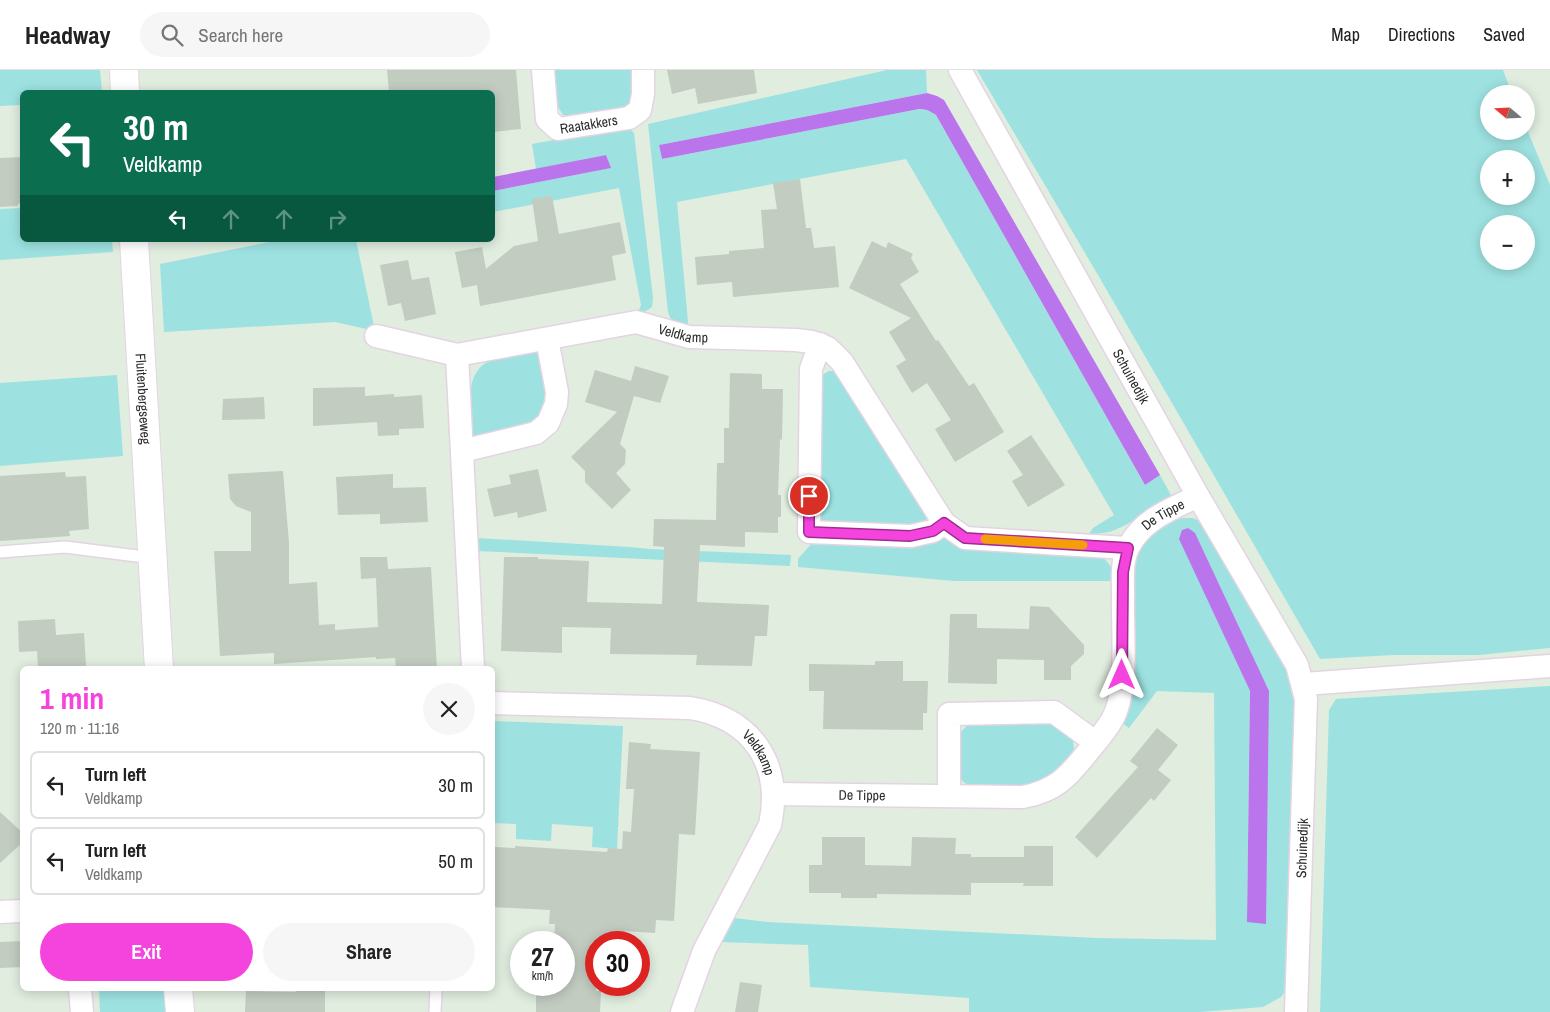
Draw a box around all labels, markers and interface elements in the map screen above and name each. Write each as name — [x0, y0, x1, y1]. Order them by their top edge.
search box — [140, 12, 490, 57]
text: Headway — [25, 19, 110, 51]
icon: search — [158, 21, 186, 49]
text: Search here — [198, 22, 283, 48]
text: Map — [1331, 22, 1360, 47]
text: Directions — [1388, 22, 1455, 47]
text: Saved — [1483, 22, 1525, 47]
north arrow — [1480, 85, 1535, 140]
map controls — [1480, 85, 1535, 270]
text: 30 m — [123, 104, 188, 151]
icon: left — [40, 110, 105, 175]
street label: Raatakkers — [559, 111, 619, 138]
text: Veldkamp — [123, 149, 202, 179]
button: + — [1480, 150, 1535, 205]
icon: left — [164, 205, 192, 233]
icon: ahead — [217, 205, 245, 233]
icon: ahead — [270, 205, 298, 233]
icon: right — [323, 205, 351, 233]
button: − — [1480, 215, 1535, 270]
street label: Veldkamp — [656, 320, 708, 347]
street label: Schuinedijk — [1109, 346, 1154, 407]
street label: Fluitenbergseweg — [132, 353, 155, 445]
pin — [788, 475, 830, 517]
icon: arrive — [795, 482, 823, 510]
street label: De Tippe — [1138, 495, 1187, 534]
position arrow — [1095, 648, 1147, 700]
text: 1 min — [40, 678, 104, 718]
button: close — [423, 683, 475, 735]
text: 120 m · 11:16 — [40, 717, 119, 739]
street label: Veldkamp — [739, 726, 779, 777]
text: Turn left — [85, 761, 146, 787]
icon: left — [42, 771, 70, 799]
text: 30 m — [438, 772, 473, 798]
street label: De Tippe — [838, 786, 886, 804]
text: Veldkamp — [85, 787, 143, 809]
street label: Schuinedijk — [1292, 817, 1312, 878]
text: Turn left — [85, 837, 146, 863]
icon: left — [42, 847, 70, 875]
text: 50 m — [438, 848, 473, 874]
text: Veldkamp — [85, 863, 143, 885]
button: Exit — [40, 923, 253, 981]
button: Share — [263, 923, 475, 981]
speed limit sign: 30 — [585, 931, 650, 996]
text: 27 — [531, 940, 554, 974]
text: km/h — [532, 968, 553, 984]

